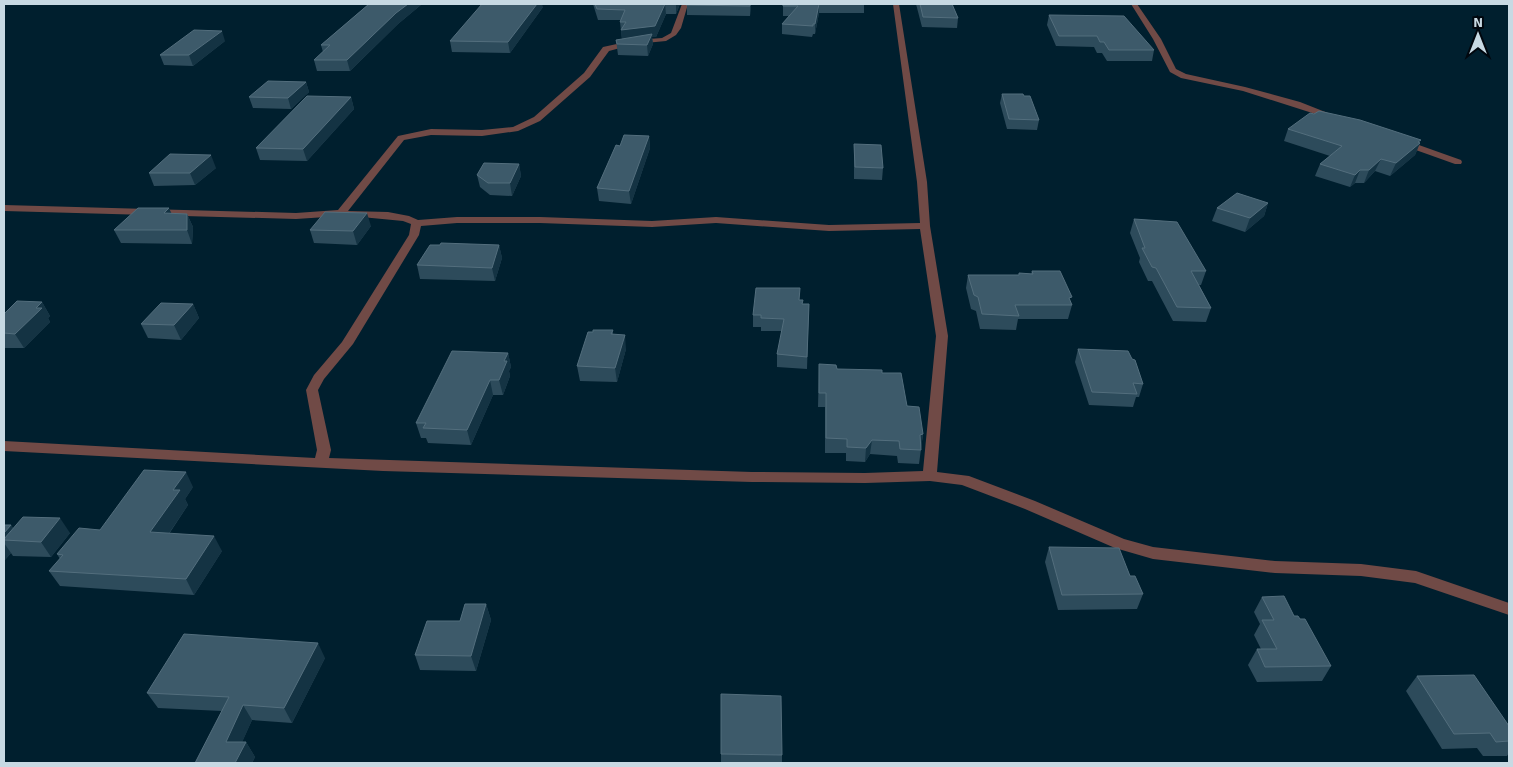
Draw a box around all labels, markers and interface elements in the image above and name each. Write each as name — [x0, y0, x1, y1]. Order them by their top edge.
north arrow — [1453, 10, 1503, 60]
text: N — [1473, 14, 1483, 31]

